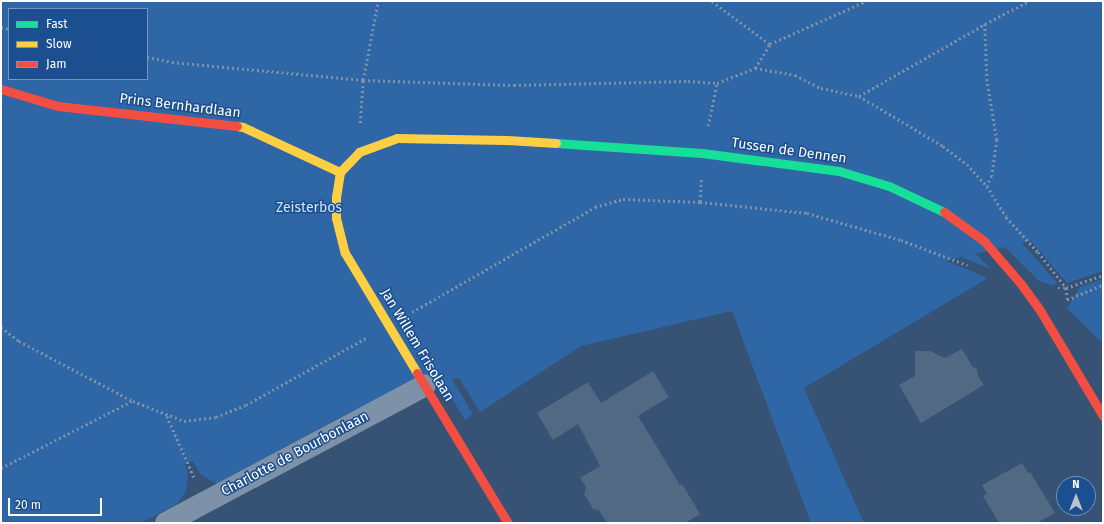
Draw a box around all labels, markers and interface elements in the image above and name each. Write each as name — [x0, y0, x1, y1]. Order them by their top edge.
legend — [8, 8, 148, 80]
text: Fast — [46, 17, 68, 31]
text: Slow — [46, 37, 72, 51]
text: Jam — [46, 57, 66, 71]
street label: Prins Bernhardlaan — [118, 90, 242, 122]
street label: Tussen de Dennen — [730, 135, 848, 167]
park label: Zeisterbos — [276, 200, 342, 216]
street label: Jan Willem Frisolaan — [377, 286, 457, 404]
street label: Charlotte de Bourbonlaan — [218, 408, 372, 500]
north arrow — [1056, 476, 1096, 516]
text: N — [1072, 478, 1080, 491]
scale bar — [10, 490, 104, 516]
text: 20 m — [15, 498, 41, 512]

